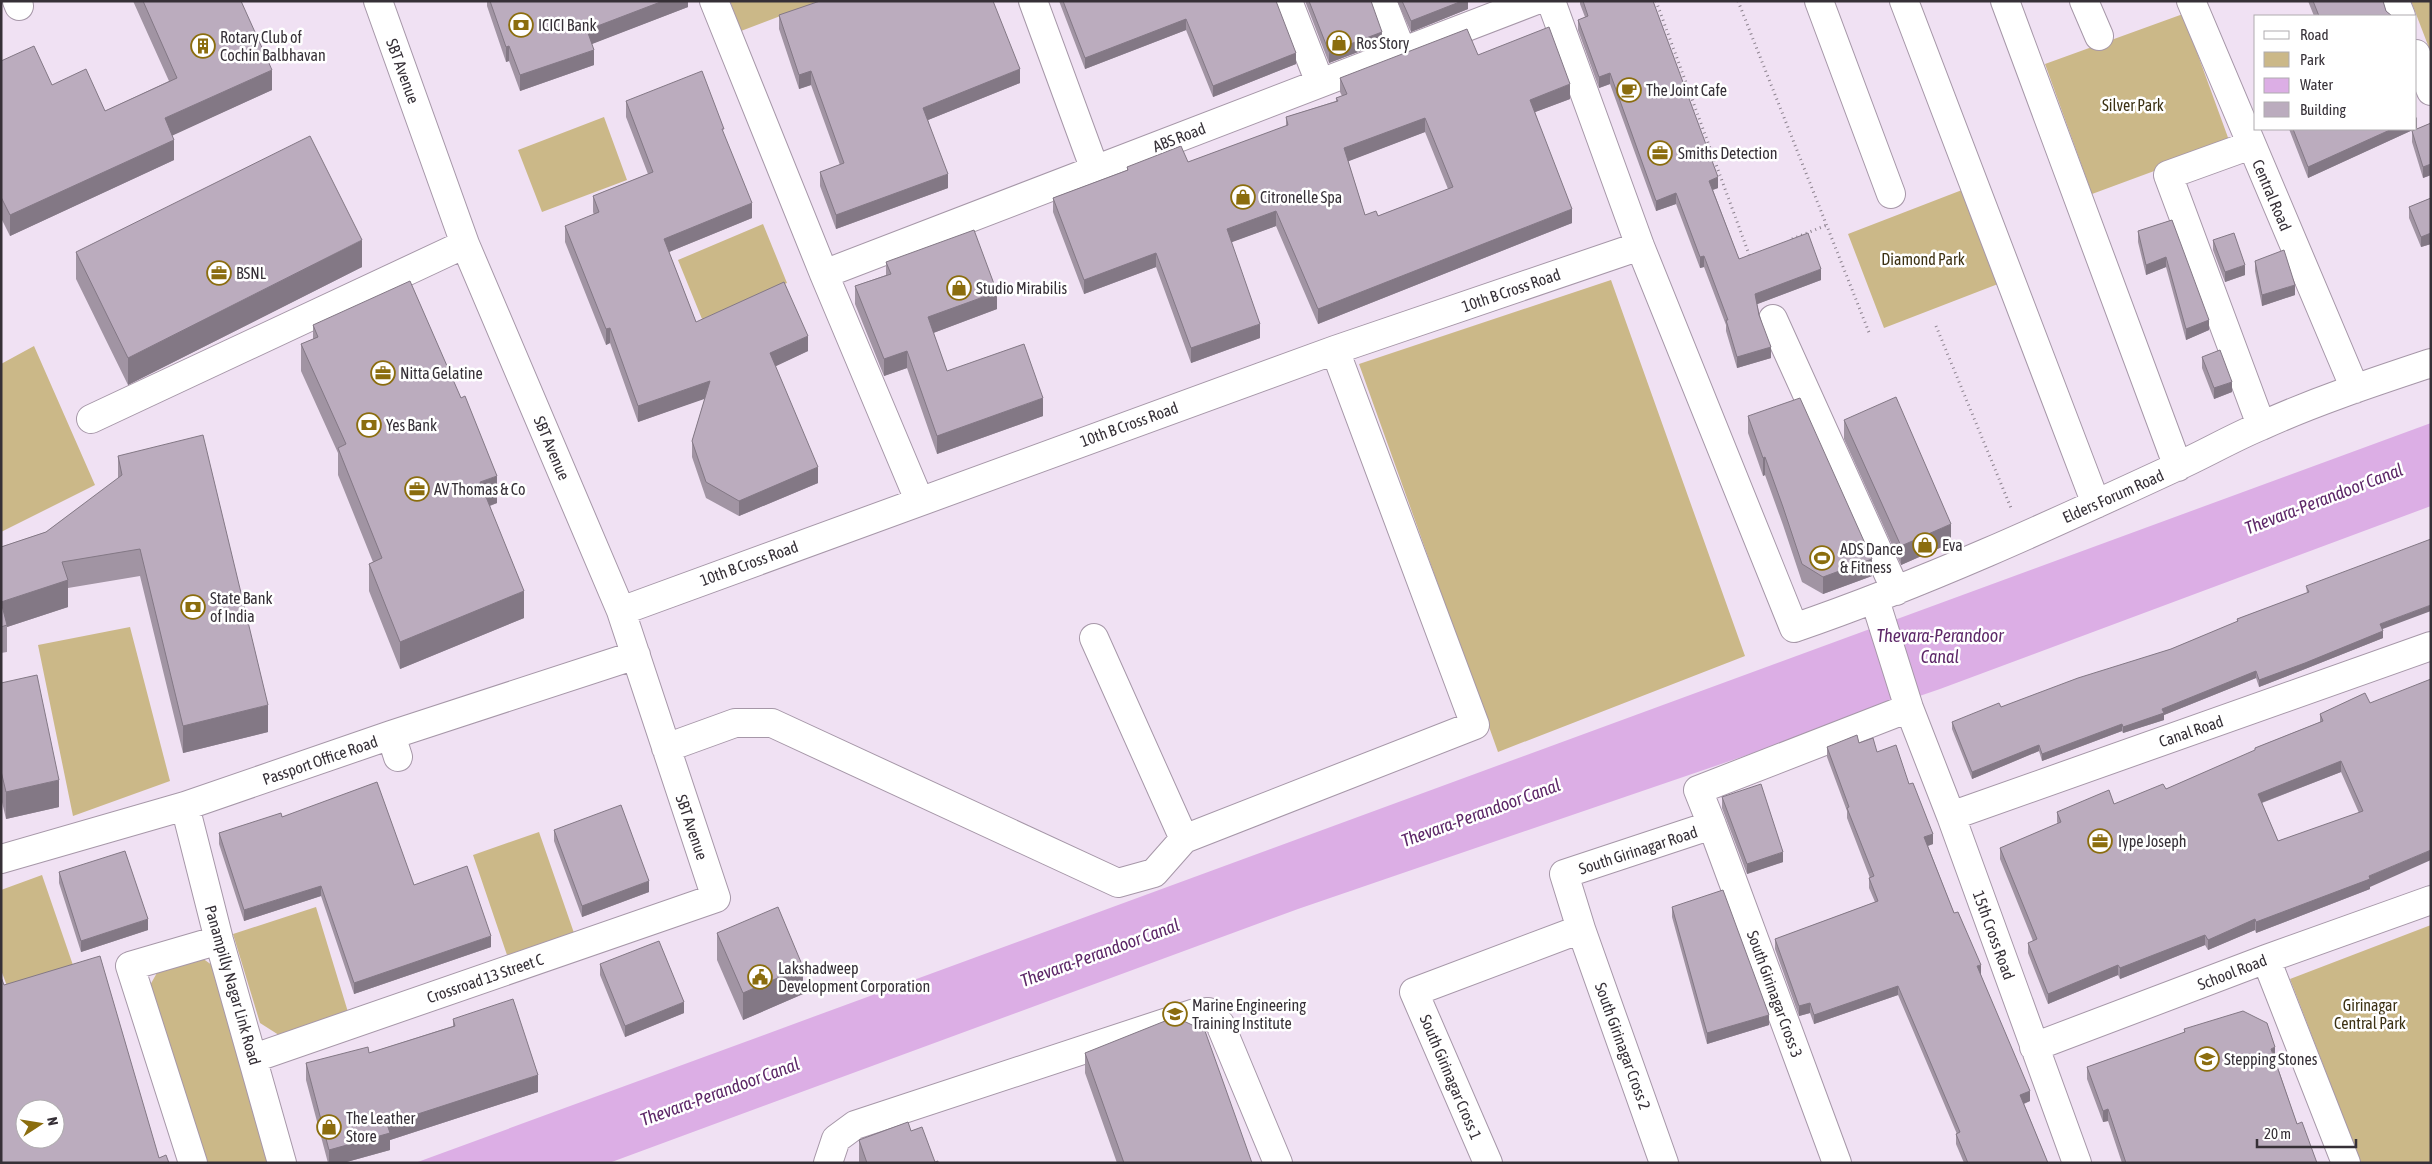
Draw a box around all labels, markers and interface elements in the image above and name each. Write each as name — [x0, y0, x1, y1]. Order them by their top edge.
bank icon: ICICI Bank — [508, 12, 534, 38]
legend — [2254, 15, 2417, 130]
place label: ICICI Bank — [538, 16, 597, 34]
text: Road — [2300, 26, 2329, 43]
place label: Rotary Club of Cochin Balbhavan — [220, 28, 326, 64]
shop icon: Ros Story — [1326, 30, 1352, 56]
building icon: Rotary Club of Cochin Balbhavan — [190, 33, 216, 59]
place label: Ros Story — [1356, 34, 1410, 53]
street label: SBT Avenue — [383, 36, 423, 106]
text: Park — [2300, 51, 2325, 68]
text: Water — [2300, 76, 2333, 93]
cafe icon: The Joint Cafe — [1616, 77, 1642, 103]
place label: The Joint Cafe — [1646, 81, 1727, 99]
park label: Silver Park — [2102, 96, 2164, 114]
text: Building — [2300, 101, 2346, 118]
street label: ABS Road — [1150, 119, 1208, 155]
office icon: Smiths Detection — [1647, 140, 1673, 166]
place label: Smiths Detection — [1678, 144, 1777, 162]
street label: Central Road — [2249, 157, 2295, 233]
shop icon: Citronelle Spa — [1230, 184, 1256, 210]
place label: Citronelle Spa — [1260, 188, 1342, 207]
park label: Diamond Park — [1881, 250, 1965, 268]
office icon: BSNL — [206, 260, 232, 286]
place label: BSNL — [236, 264, 267, 282]
street label: 10th B Cross Road — [1459, 265, 1563, 315]
shop icon: Studio Mirabilis — [946, 275, 972, 301]
place label: Studio Mirabilis — [976, 279, 1067, 297]
office icon: Nitta Gelatine — [370, 360, 396, 386]
place label: Nitta Gelatine — [400, 364, 483, 382]
street label: 10th B Cross Road — [1078, 398, 1180, 450]
bank icon: Yes Bank — [356, 412, 382, 438]
street label: SBT Avenue — [530, 413, 574, 483]
place label: Yes Bank — [386, 416, 437, 434]
water label: Thevara-Perandoor Canal — [2242, 459, 2406, 538]
street label: Elders Forum Road — [2060, 466, 2166, 526]
office icon: AV Thomas & Co — [404, 476, 430, 502]
place label: AV Thomas & Co — [434, 480, 526, 498]
shop icon: Eva — [1912, 532, 1938, 558]
place label: Eva — [1942, 536, 1963, 554]
street label: 10th B Cross Road — [698, 537, 800, 589]
place label: ADS Dance & Fitness — [1840, 540, 1903, 576]
sports icon: ADS Dance & Fitness — [1809, 545, 1835, 571]
place label: State Bank of India — [210, 589, 273, 625]
bank icon: State Bank of India — [180, 594, 206, 620]
water label: Thevara-Perandoor Canal — [1877, 625, 2004, 667]
street label: Canal Road — [2156, 712, 2226, 750]
street label: Passport Office Road — [260, 732, 380, 789]
water label: Thevara-Perandoor Canal — [1398, 774, 1563, 851]
street label: SBT Avenue — [672, 792, 712, 862]
street label: South Girinagar Road — [1576, 822, 1700, 879]
office icon: Iype Joseph — [2087, 828, 2113, 854]
place label: Iype Joseph — [2118, 832, 2187, 851]
street label: 15th Cross Road — [1970, 888, 2018, 982]
street label: Panampilly Nagar Link Road — [201, 903, 264, 1067]
water label: Thevara-Perandoor Canal — [1017, 914, 1182, 991]
street label: South Girinagar Cross 3 — [1743, 928, 1806, 1060]
street label: Crossroad 13 Street C — [424, 950, 546, 1006]
street label: School Road — [2195, 951, 2269, 993]
place label: Lakshadweep Development Corporation — [778, 959, 930, 996]
public building icon: Lakshadweep Development Corporation — [747, 964, 773, 990]
street label: South Girinagar Cross 2 — [1591, 980, 1654, 1112]
place label: Marine Engineering Training Institute — [1192, 996, 1306, 1033]
park label: Girinagar Central Park — [2334, 996, 2406, 1032]
school or university icon: Marine Engineering Training Institute — [1162, 1001, 1188, 1027]
street label: South Girinagar Cross 1 — [1416, 1012, 1485, 1142]
school or university icon: Stepping Stones — [2194, 1046, 2220, 1072]
place label: Stepping Stones — [2224, 1050, 2318, 1069]
water label: Thevara-Perandoor Canal — [637, 1053, 802, 1130]
north arrow — [15, 1099, 65, 1149]
place label: The Leather Store — [346, 1109, 415, 1145]
shop icon: The Leather Store — [316, 1114, 342, 1140]
text: N — [44, 1116, 61, 1127]
scale bar — [2257, 1116, 2356, 1148]
text: 20 m — [2264, 1125, 2291, 1142]

